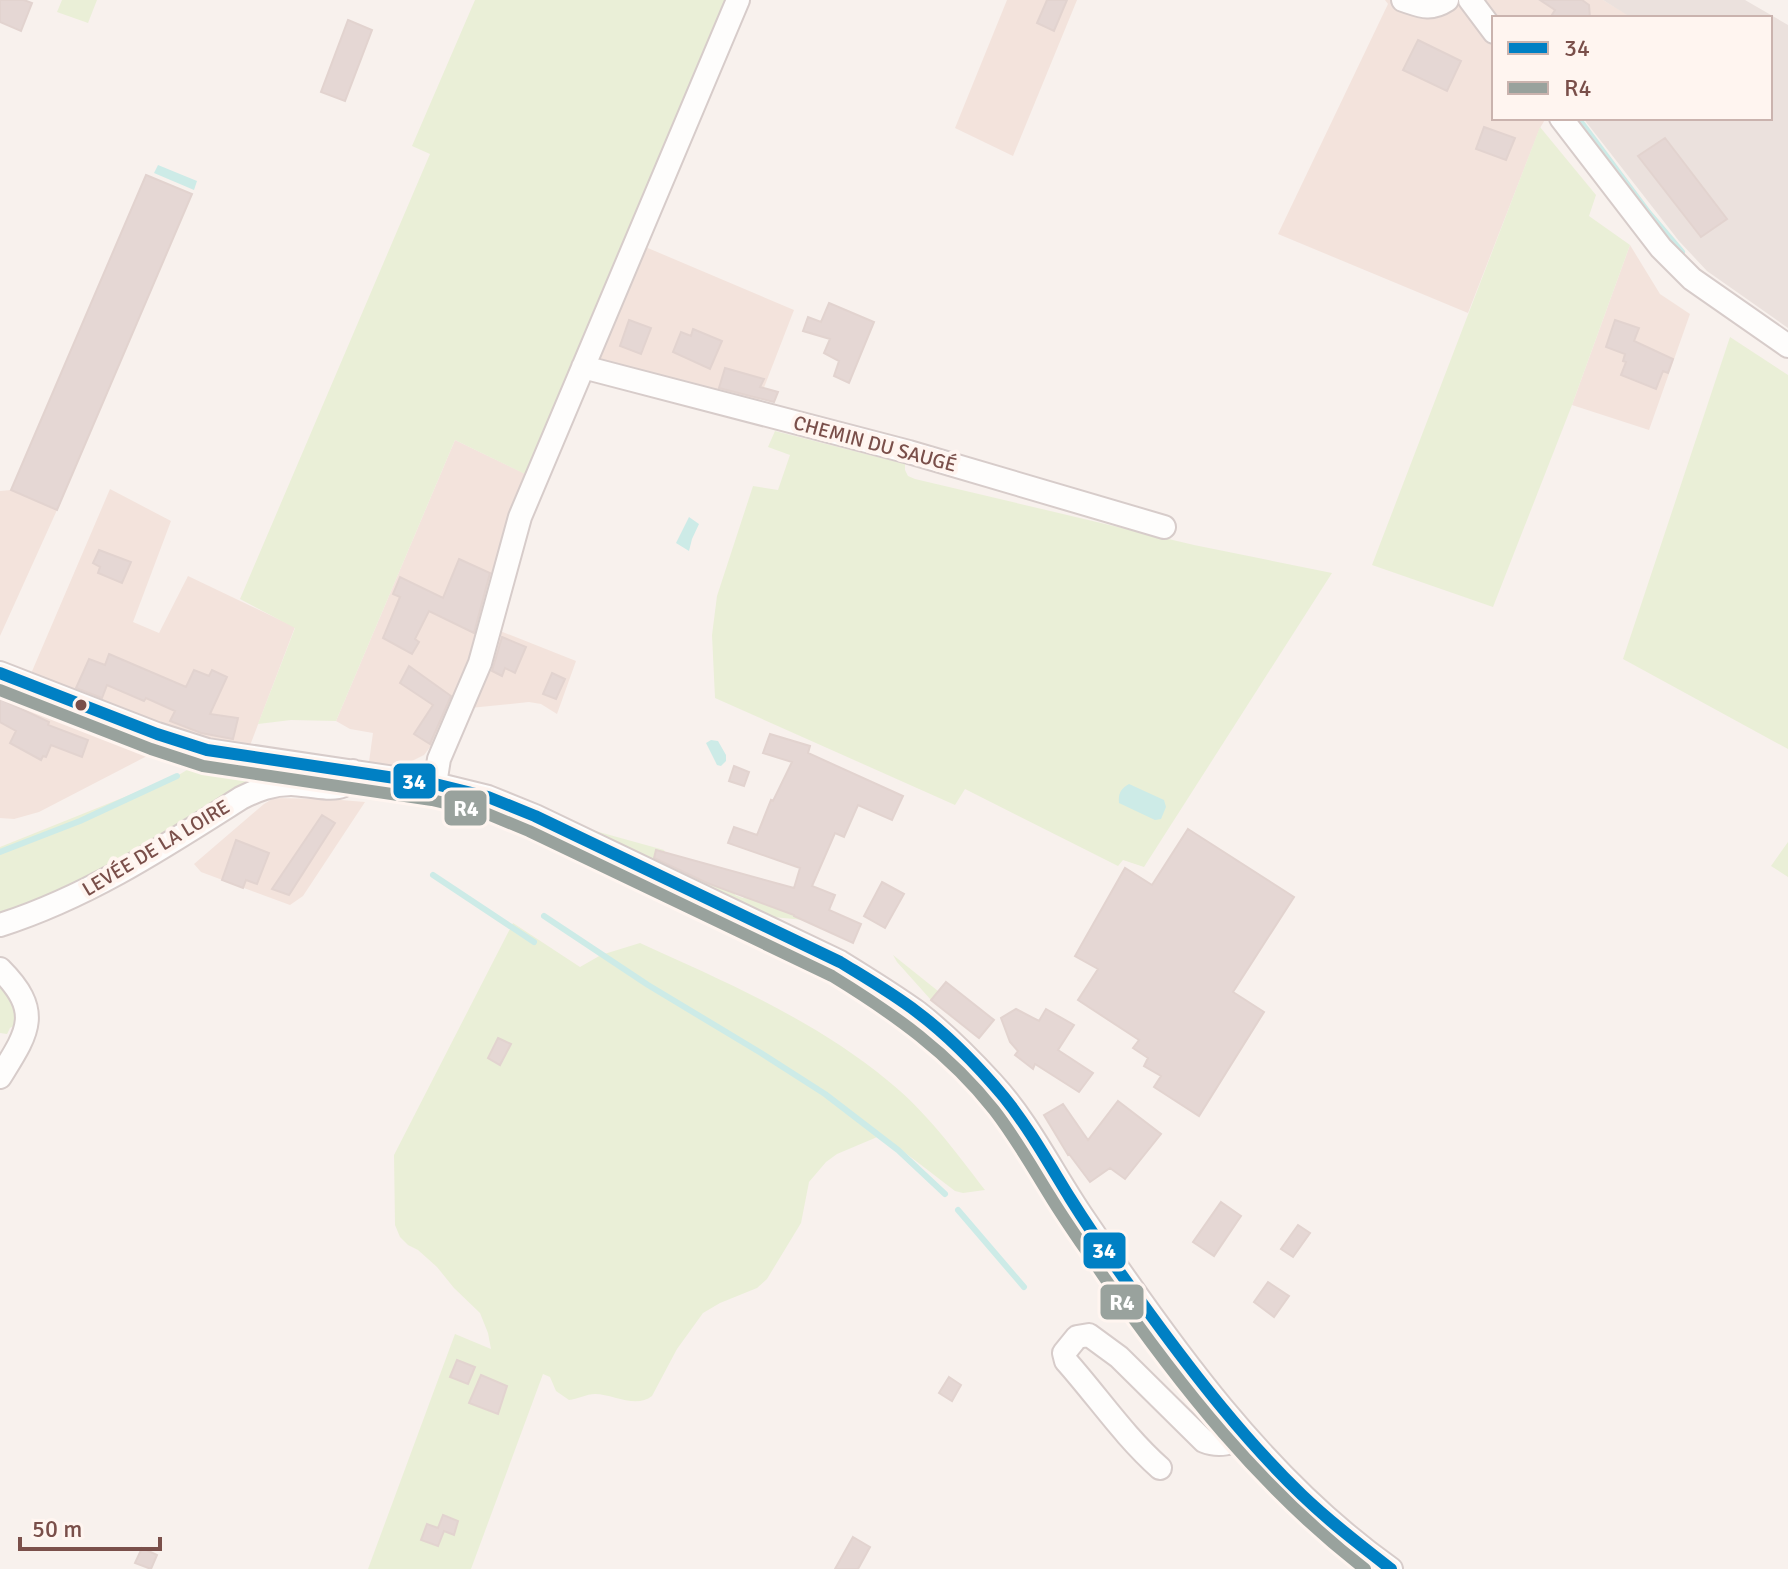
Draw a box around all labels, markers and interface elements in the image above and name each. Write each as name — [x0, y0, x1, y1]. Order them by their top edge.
legend — [1492, 16, 1772, 120]
text: 34 — [1564, 33, 1590, 63]
text: R4 — [1564, 73, 1591, 103]
street label: CHEMIN DU SAUGÉ — [791, 410, 959, 478]
unlabelled marker — [73, 697, 89, 713]
line badge: 34 — [392, 762, 437, 800]
text: 34 — [402, 768, 426, 795]
line badge: R4 — [443, 789, 488, 827]
street label: LEVÉE DE LA LOIRE — [78, 794, 234, 902]
text: R4 — [453, 795, 479, 822]
line badge: 34 — [1082, 1231, 1127, 1270]
text: 34 — [1092, 1237, 1116, 1264]
line badge: R4 — [1099, 1283, 1145, 1321]
text: R4 — [1109, 1289, 1135, 1316]
scale bar — [20, 1501, 160, 1551]
text: 50 m — [32, 1514, 82, 1544]

